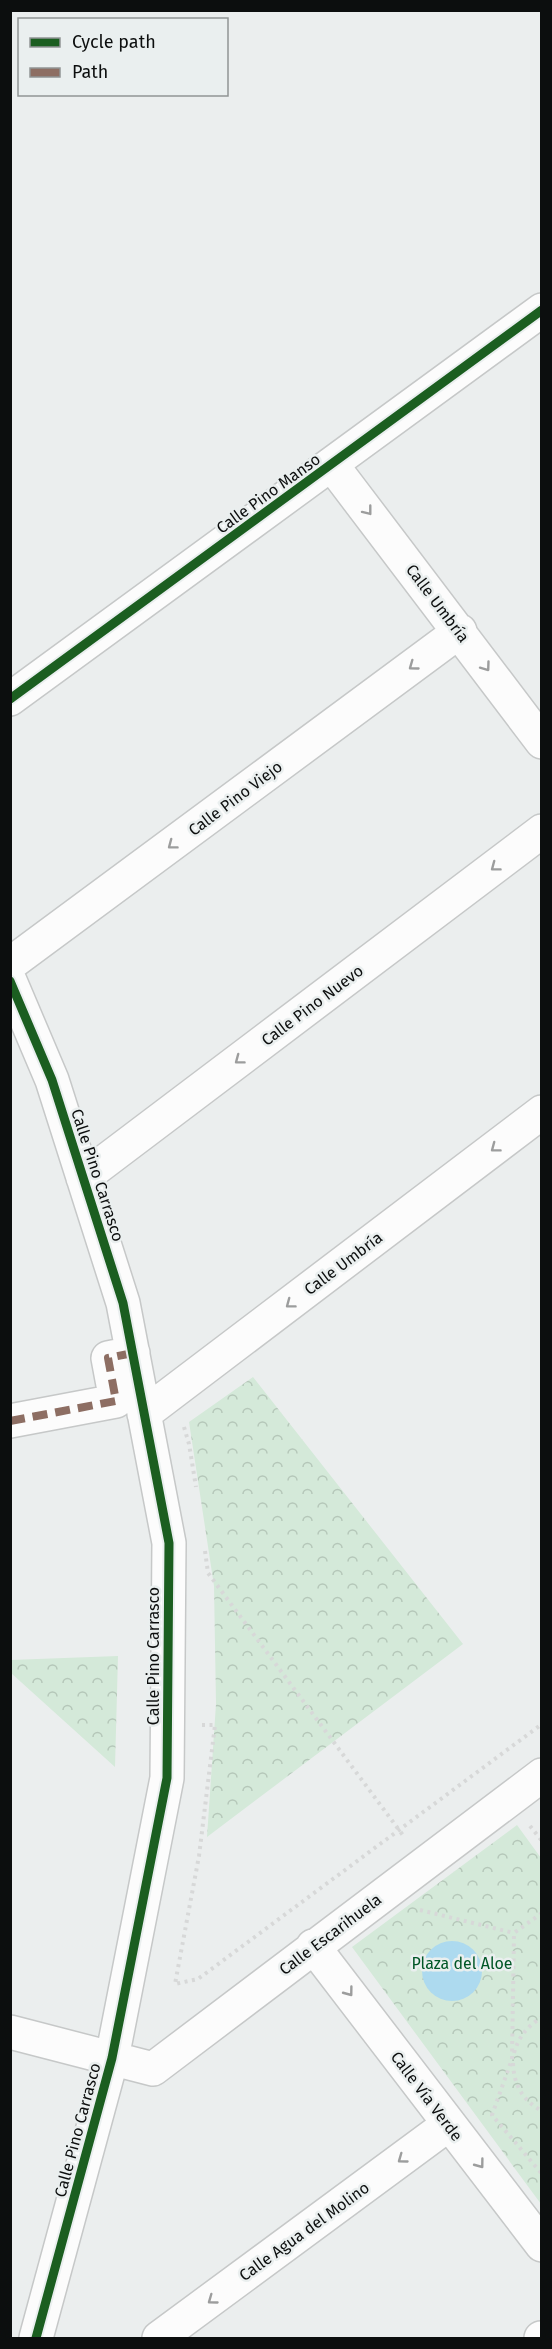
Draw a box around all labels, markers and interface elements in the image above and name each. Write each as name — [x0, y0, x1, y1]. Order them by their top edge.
legend — [18, 18, 228, 96]
text: Cycle path — [72, 31, 156, 53]
text: Path — [72, 61, 108, 83]
street label: Calle Pino Manso — [213, 449, 324, 537]
one-way arrow — [361, 505, 372, 516]
street label: Calle Umbría — [402, 561, 473, 646]
one-way arrow — [408, 659, 419, 670]
one-way arrow — [479, 660, 490, 671]
street label: Calle Pino Viejo — [185, 757, 286, 840]
one-way arrow — [167, 837, 178, 848]
one-way arrow — [491, 859, 502, 870]
street label: Calle Pino Nuevo — [258, 961, 367, 1050]
one-way arrow — [235, 1053, 246, 1064]
street label: Calle Pino Carrasco — [67, 1106, 128, 1244]
one-way arrow — [491, 1141, 502, 1152]
street label: Calle Umbría — [301, 1228, 386, 1299]
one-way arrow — [285, 1297, 296, 1308]
street label: Calle Pino Carrasco — [144, 1587, 163, 1725]
street label: Calle Escarihuela — [275, 1890, 385, 1979]
park label: Plaza del Aloe — [411, 1954, 513, 1973]
one-way arrow — [341, 1986, 352, 1997]
street label: Calle Vía Verde — [387, 2048, 466, 2145]
street label: Calle Pino Carrasco — [50, 2061, 105, 2199]
one-way arrow — [398, 2151, 409, 2162]
one-way arrow — [472, 2157, 483, 2168]
street label: Calle Agua del Molino — [236, 2178, 373, 2285]
one-way arrow — [207, 2292, 218, 2303]

